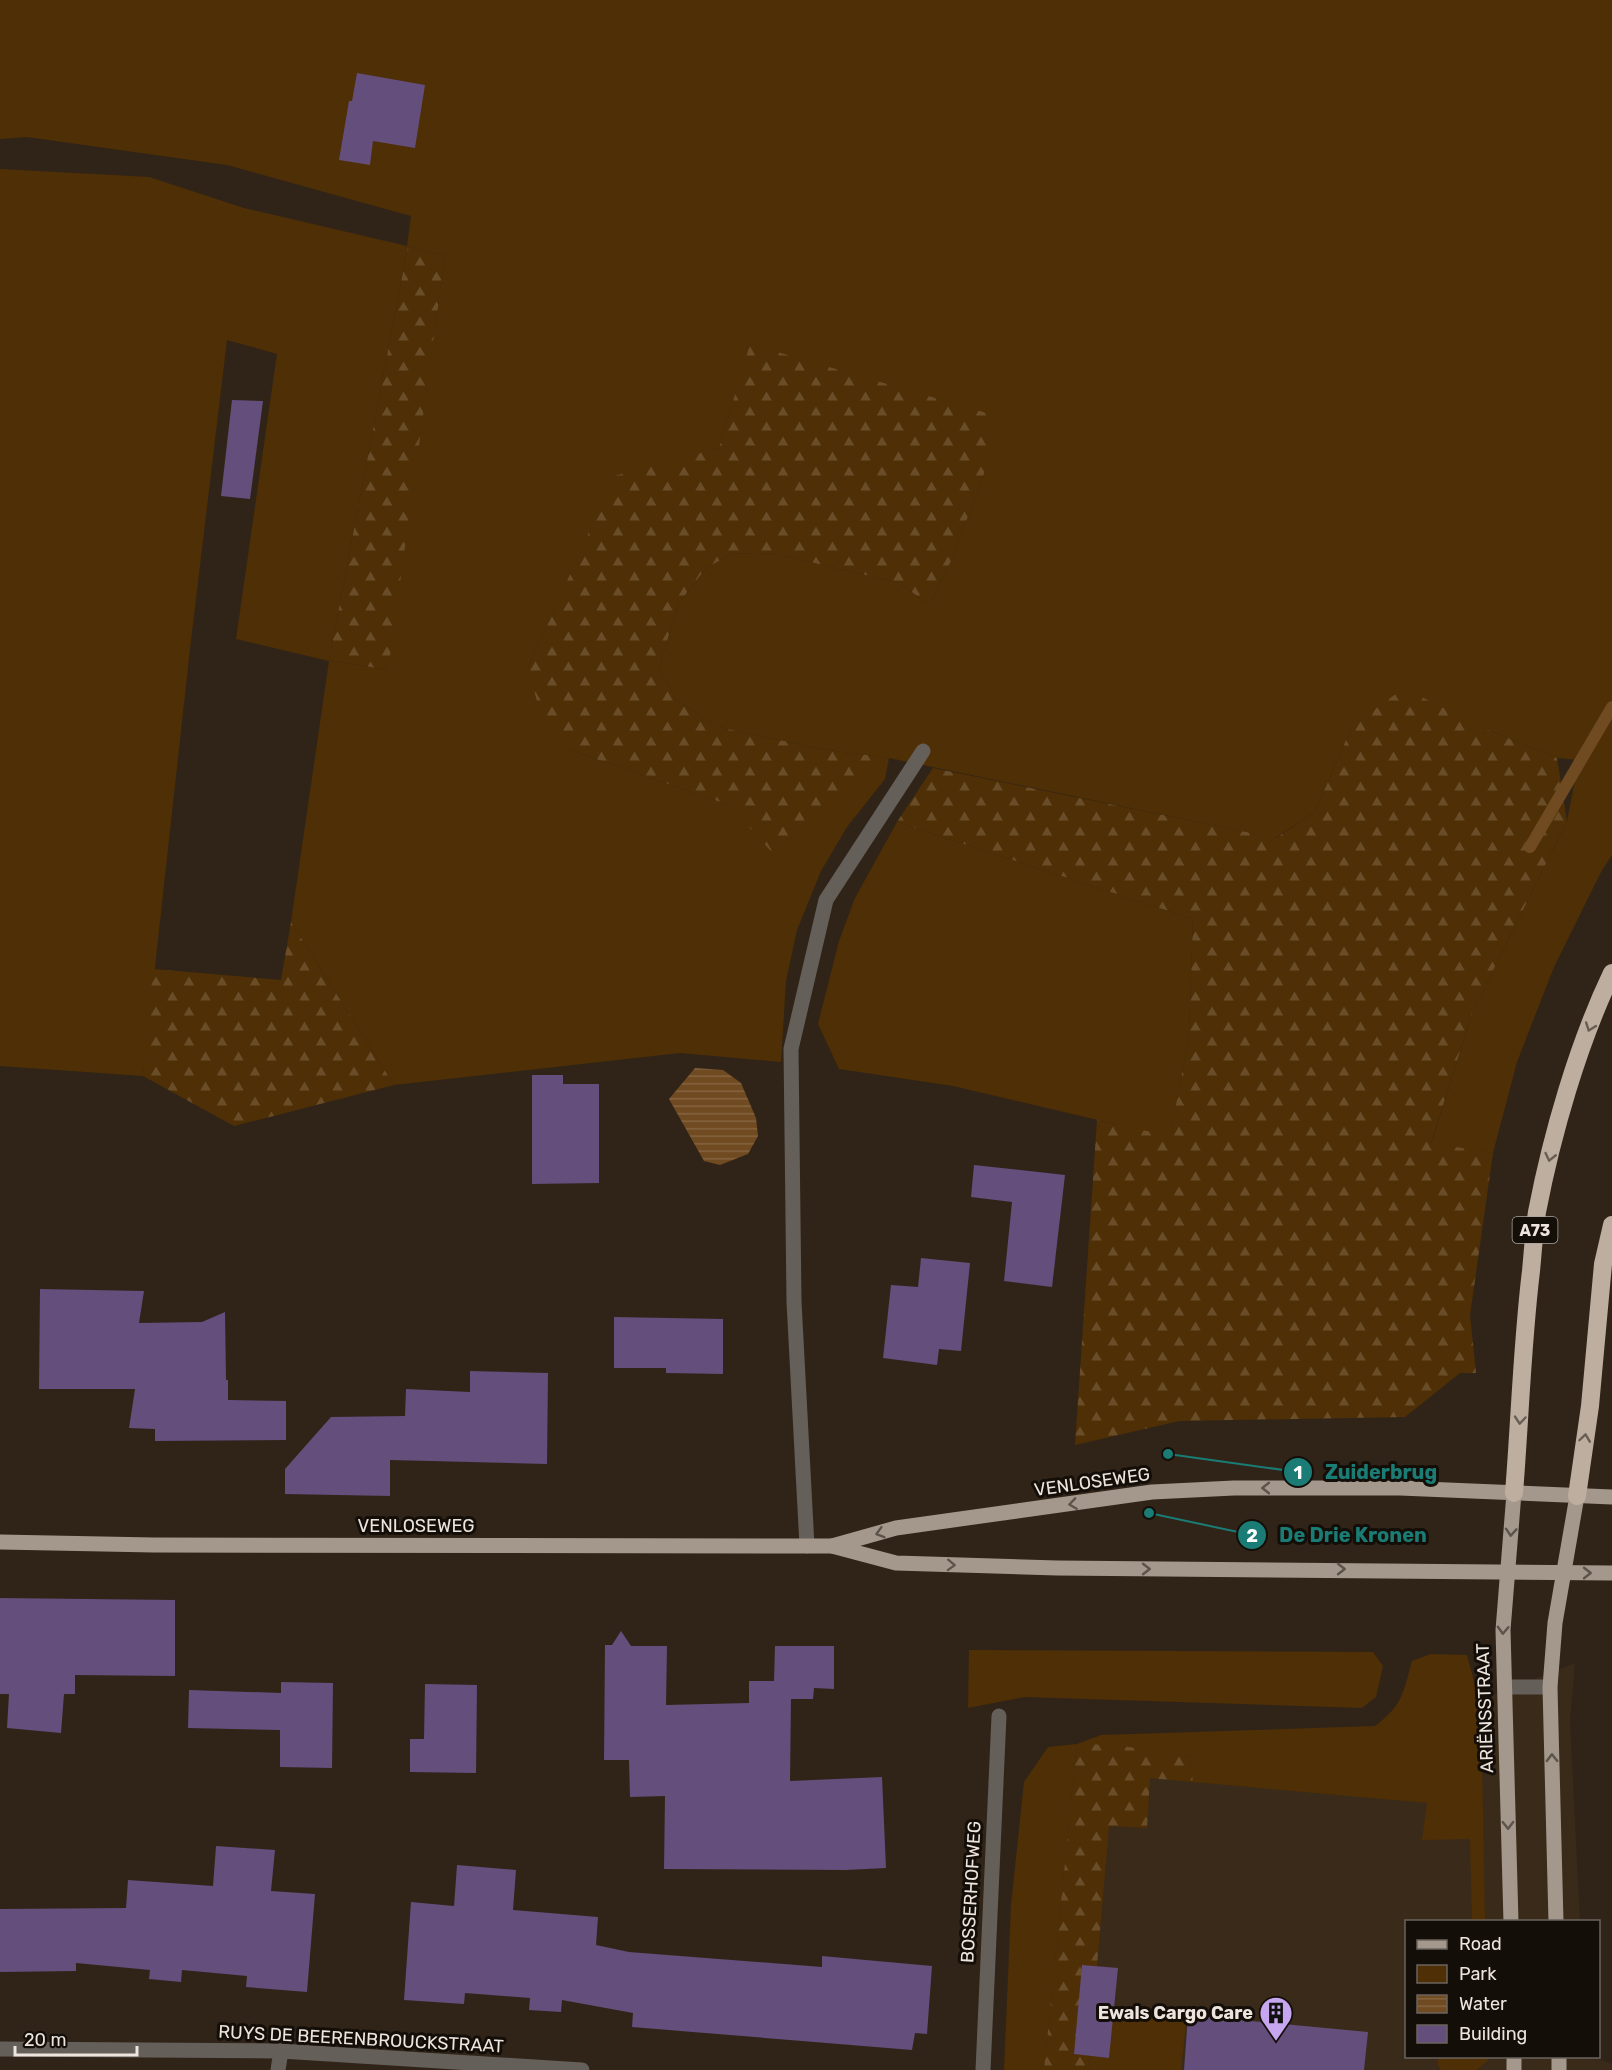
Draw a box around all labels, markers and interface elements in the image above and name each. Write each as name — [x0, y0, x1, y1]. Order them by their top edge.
one-way arrow — [1585, 1021, 1598, 1032]
one-way arrow — [1545, 1152, 1558, 1162]
road number: A73 — [1512, 1217, 1558, 1243]
one-way arrow — [1514, 1416, 1527, 1425]
one-way arrow — [1579, 1434, 1591, 1443]
callout: Zuiderbrug — [1283, 1453, 1449, 1491]
text: Zuiderbrug — [1325, 1460, 1437, 1484]
text: 1 — [1294, 1462, 1302, 1484]
street label: VENLOSEWEG — [1033, 1463, 1151, 1501]
one-way arrow — [1262, 1482, 1271, 1494]
one-way arrow — [1068, 1498, 1077, 1510]
street label: VENLOSEWEG — [358, 1515, 474, 1537]
callout: De Drie Kronen — [1237, 1516, 1439, 1554]
text: De Drie Kronen — [1279, 1523, 1427, 1547]
one-way arrow — [875, 1525, 885, 1538]
text: 2 — [1246, 1525, 1258, 1547]
one-way arrow — [1505, 1528, 1518, 1537]
one-way arrow — [947, 1559, 956, 1571]
one-way arrow — [1142, 1563, 1151, 1575]
one-way arrow — [1337, 1563, 1346, 1575]
one-way arrow — [1583, 1566, 1592, 1579]
one-way arrow — [1497, 1625, 1510, 1634]
street label: ARIËNSSTRAAT — [1472, 1643, 1498, 1773]
one-way arrow — [1546, 1754, 1558, 1763]
street label: BOSSERHOFWEG — [956, 1820, 986, 1964]
one-way arrow — [1502, 1820, 1514, 1829]
legend — [1405, 1920, 1600, 2058]
text: Road — [1459, 1933, 1502, 1955]
text: Park — [1459, 1963, 1497, 1985]
text: Water — [1459, 1993, 1507, 2015]
building icon: Ewals Cargo Care — [1258, 1995, 1294, 2042]
place label: Ewals Cargo Care — [1098, 2002, 1253, 2024]
scale bar — [15, 2019, 136, 2057]
street label: RUYS DE BEERENBROUCKSTRAAT — [218, 2021, 504, 2057]
text: Building — [1459, 2023, 1527, 2045]
text: 20 m — [24, 2029, 66, 2051]

